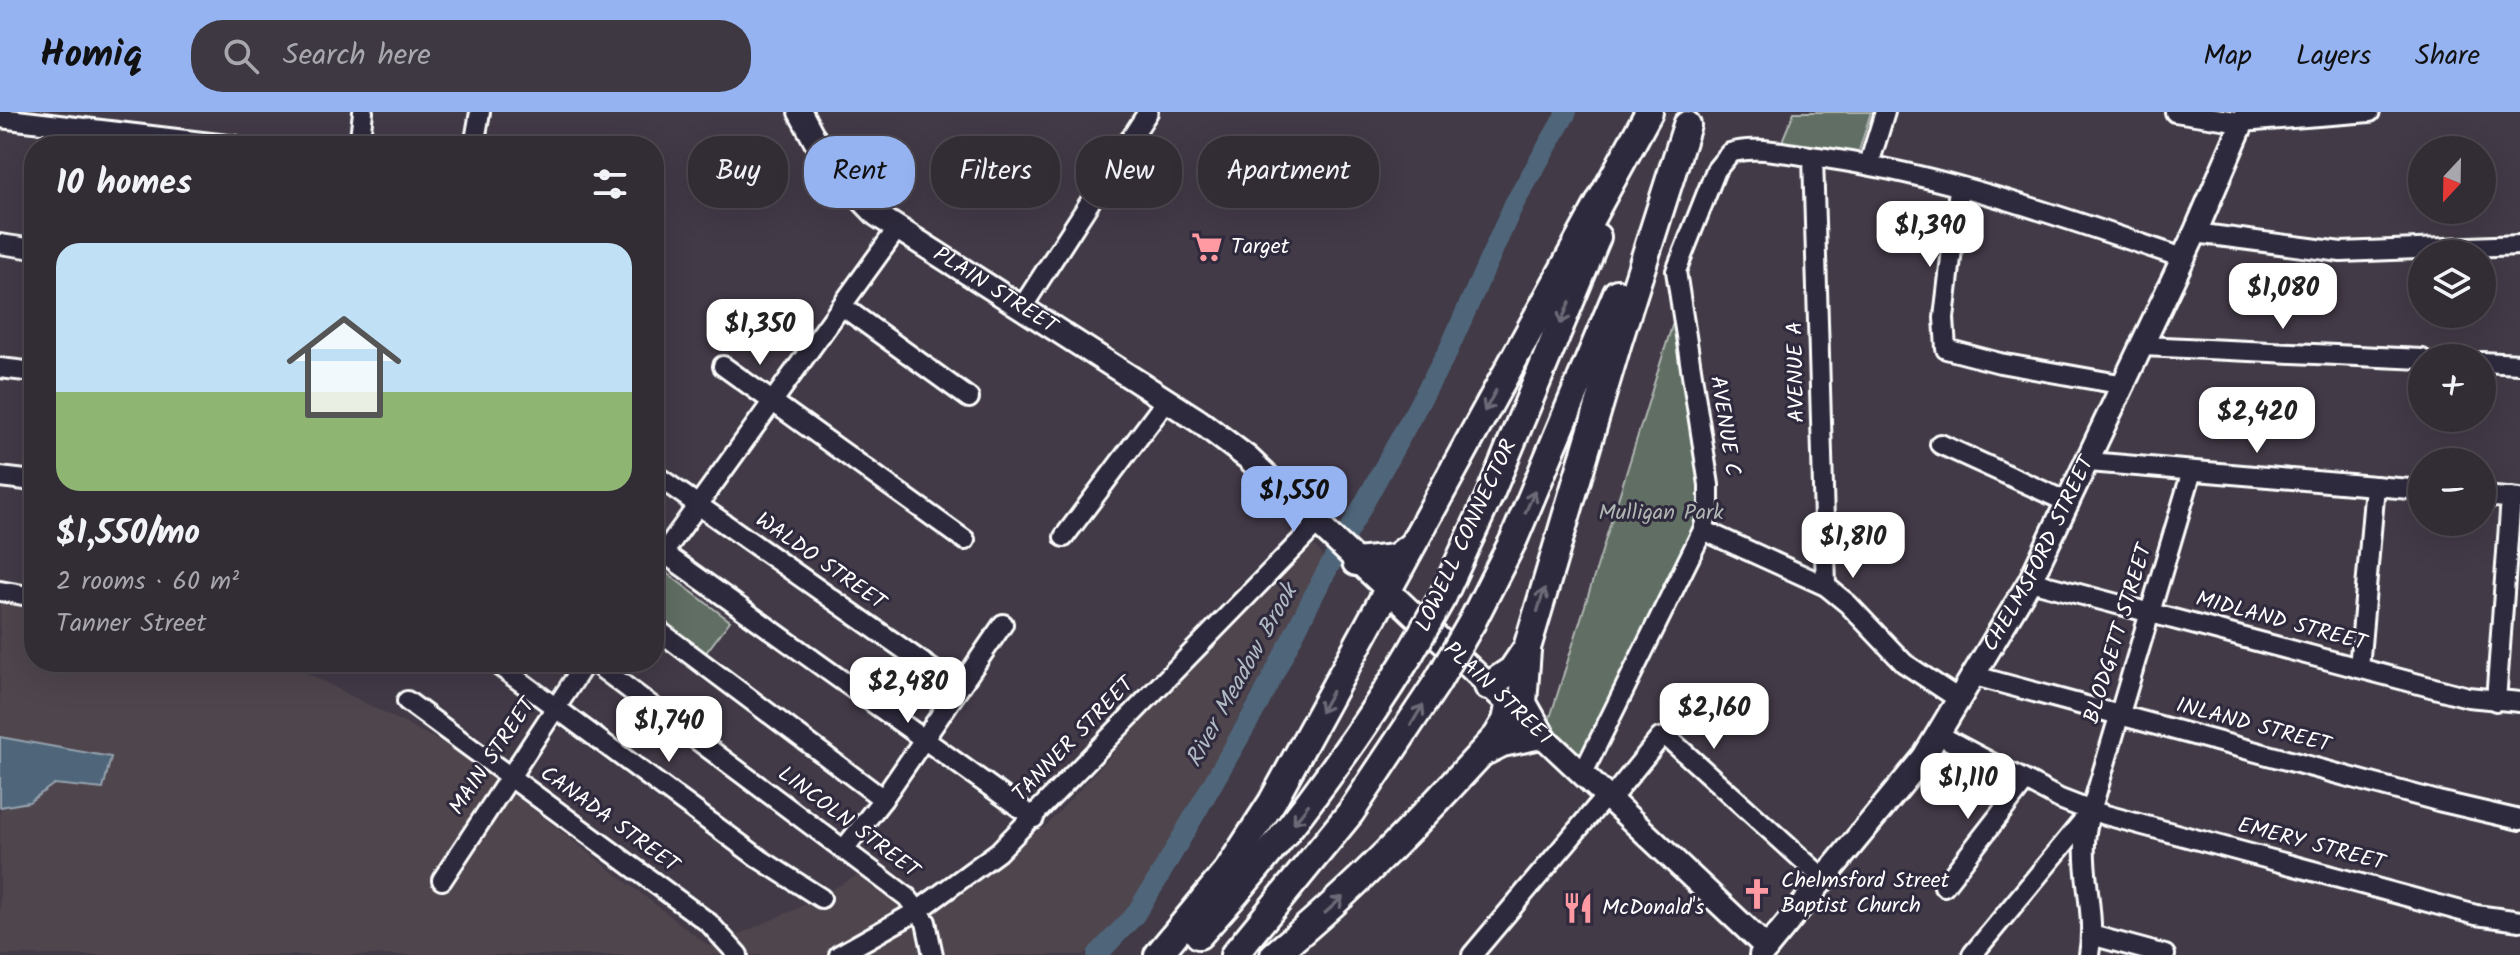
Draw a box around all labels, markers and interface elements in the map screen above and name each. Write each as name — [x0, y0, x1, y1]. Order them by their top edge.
search box — [191, 20, 751, 92]
text: Homiq — [40, 26, 143, 86]
text: Search here — [283, 32, 431, 80]
icon: search — [219, 34, 263, 78]
text: Map — [2203, 34, 2252, 79]
text: Layers — [2296, 34, 2371, 79]
text: Share — [2415, 34, 2480, 79]
chip: Buy — [688, 136, 788, 208]
chip: Rent — [804, 136, 915, 208]
chip: Filters — [931, 136, 1060, 208]
chip: New — [1076, 136, 1182, 208]
chip: Apartment — [1198, 136, 1379, 208]
north arrow — [2408, 136, 2496, 224]
map controls — [2408, 136, 2496, 536]
text: 10 homes — [56, 157, 192, 211]
icon: filters — [588, 162, 632, 206]
pin: $1,390 — [1865, 201, 1995, 269]
text: $1,390 — [1895, 206, 1965, 248]
supermarket icon: Target — [1190, 230, 1224, 264]
place label: Target — [1231, 230, 1290, 265]
street label: PLAIN STREET — [926, 238, 1066, 345]
button: layers — [2408, 240, 2496, 328]
pin: $1,080 — [2218, 263, 2348, 331]
text: $1,080 — [2247, 268, 2319, 310]
icon: home — [272, 295, 416, 439]
pin: $1,350 — [695, 299, 825, 367]
one-way arrow — [1557, 300, 1572, 325]
text: $1,350 — [725, 304, 795, 346]
street label: AVENUE A — [1779, 321, 1815, 423]
button: + — [2408, 344, 2496, 432]
street label: AVENUE C — [1699, 373, 1749, 479]
pin: $2,420 — [2192, 387, 2322, 455]
one-way arrow — [1482, 389, 1498, 413]
text: $2,420 — [2217, 392, 2297, 434]
street label: LOWELL CONNECTOR — [1407, 434, 1527, 638]
street label: CHELMSFORD STREET — [1974, 448, 2105, 659]
button: − — [2408, 448, 2496, 536]
pin: $1,550 — [1229, 466, 1359, 534]
text: $1,550 — [1259, 471, 1329, 513]
one-way arrow — [1523, 490, 1538, 514]
park label: Mulligan Park — [1598, 496, 1724, 531]
street label: WALDO STREET — [747, 504, 894, 621]
text: $1,550/mo — [56, 507, 200, 561]
pin: $1,810 — [1788, 512, 1918, 580]
text: $1,810 — [1820, 517, 1886, 559]
street label: BLODGETT STREET — [2075, 538, 2164, 728]
text: 2 rooms · 60 m² — [56, 561, 239, 603]
water label: River Meadow Brook — [1175, 574, 1310, 775]
street label: MIDLAND STREET — [2192, 582, 2372, 662]
one-way arrow — [1535, 588, 1550, 614]
text: Tanner Street — [56, 603, 207, 645]
street label: PLAIN STREET — [1435, 633, 1564, 757]
pin: $2,480 — [843, 657, 973, 725]
text: $2,480 — [868, 662, 948, 704]
street label: TANNER STREET — [1005, 668, 1145, 811]
pin: $2,160 — [1649, 683, 1779, 751]
text: $2,160 — [1678, 688, 1750, 730]
street label: MAIN STREET — [441, 689, 547, 823]
street label: INLAND STREET — [2172, 689, 2336, 764]
one-way arrow — [1318, 690, 1333, 714]
pin: $1,740 — [604, 696, 734, 764]
text: $1,740 — [634, 701, 704, 743]
one-way arrow — [1409, 704, 1425, 727]
pin: $1,110 — [1903, 753, 2033, 821]
street label: CANADA STREET — [532, 757, 688, 884]
street label: LINCOLN STREET — [770, 758, 928, 889]
text: $1,110 — [1938, 758, 1998, 800]
one-way arrow — [1292, 803, 1309, 824]
street label: EMERY STREET — [2233, 809, 2391, 882]
place label: Chelmsford Street Baptist Church — [1781, 864, 1950, 924]
church icon: Chelmsford Street Baptist Church — [1740, 877, 1774, 911]
restaurant icon: McDonald's — [1561, 891, 1595, 925]
place label: McDonald's — [1602, 891, 1705, 926]
one-way arrow — [1323, 896, 1343, 914]

